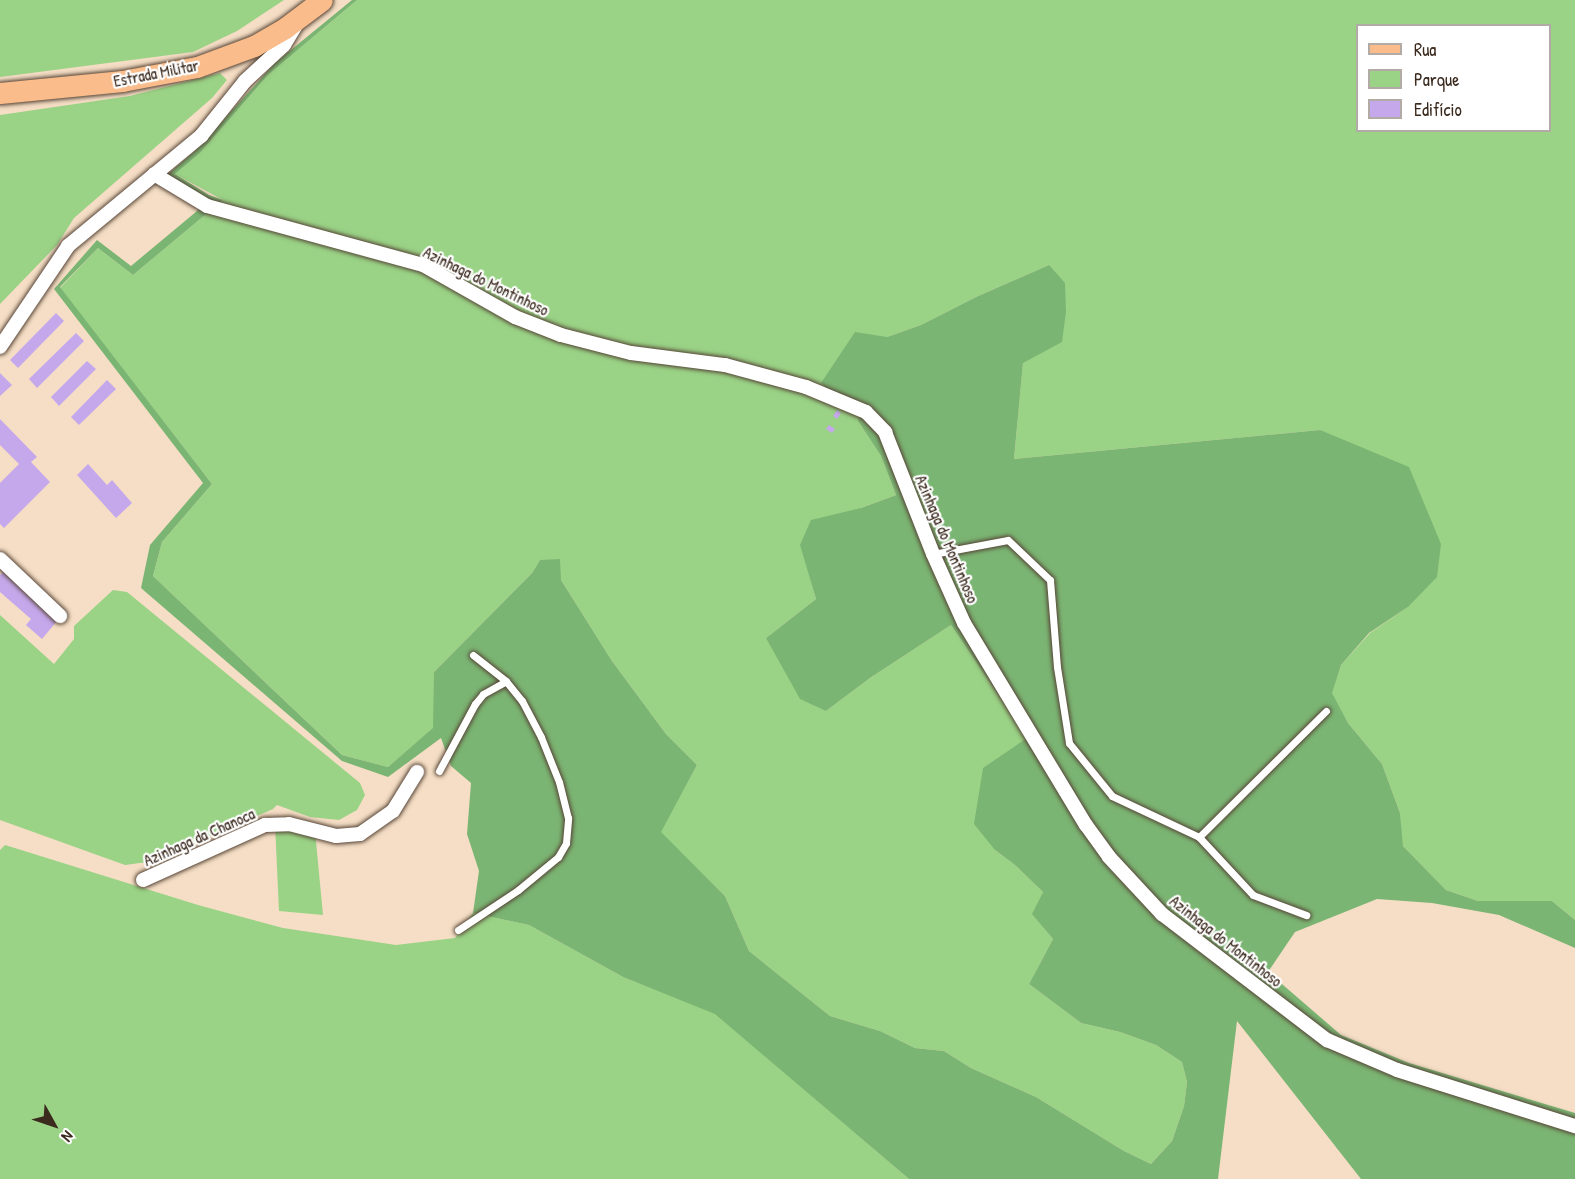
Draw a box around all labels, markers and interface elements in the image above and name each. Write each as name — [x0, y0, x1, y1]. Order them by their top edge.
legend — [1356, 24, 1551, 132]
text: Rua — [1414, 37, 1436, 62]
street label: Estrada Militar — [112, 55, 200, 91]
text: Parque — [1414, 67, 1459, 92]
text: Edifício — [1414, 97, 1462, 122]
street label: Azinhaga do Montinhoso — [420, 242, 552, 320]
street label: Azinhaga do Montinhoso — [911, 472, 983, 606]
street label: Azinhaga da Chanoca — [140, 804, 258, 870]
street label: Azinhaga do Montinhoso — [1166, 891, 1286, 991]
north arrow — [24, 1095, 84, 1155]
text: N — [57, 1126, 79, 1147]

